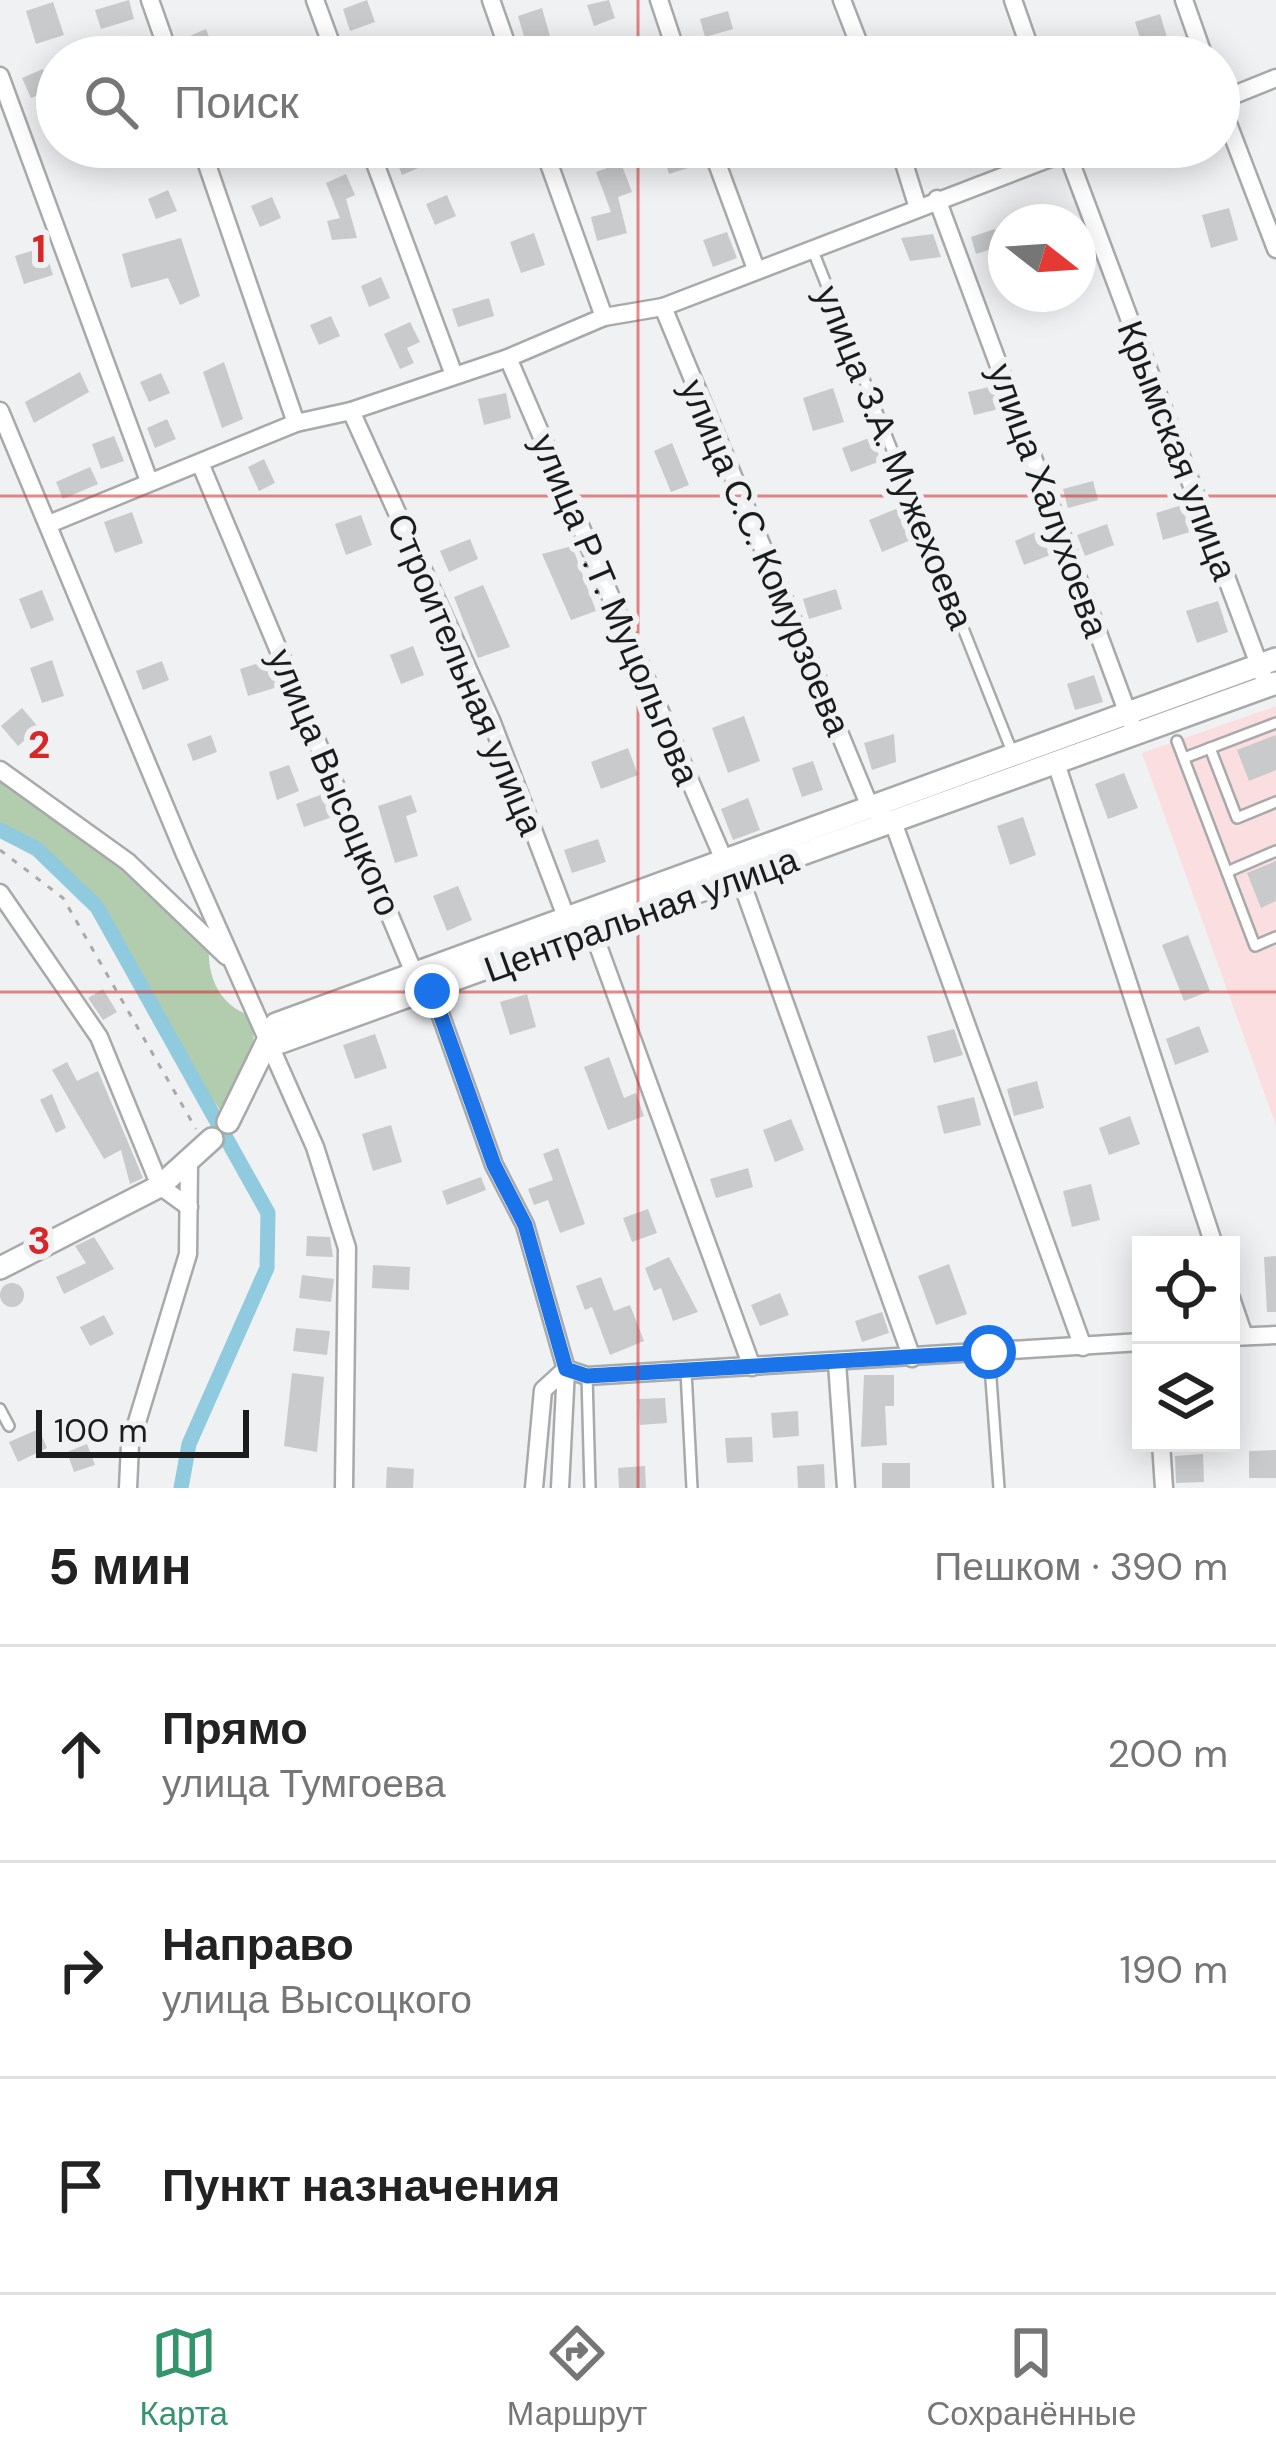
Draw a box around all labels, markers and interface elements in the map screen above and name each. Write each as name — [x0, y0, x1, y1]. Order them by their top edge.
search box — [36, 36, 1240, 168]
icon: search — [78, 69, 144, 135]
text: Поиск — [174, 73, 299, 132]
north arrow — [988, 204, 1096, 312]
text: 1 — [32, 223, 46, 274]
street label: улица З.А. Мужехоева — [804, 278, 985, 637]
street label: Крымская улица — [1106, 314, 1249, 588]
street label: улица Халухоева — [977, 357, 1120, 644]
street label: улица С.С. Комурзоева — [669, 372, 862, 743]
street label: улица Р.Т. Муцольгова — [520, 426, 711, 793]
street label: Строительная улица — [376, 506, 555, 843]
street label: улица Высоцкого — [257, 641, 412, 923]
text: 2 — [28, 719, 50, 770]
street label: Центральная улица — [478, 835, 806, 993]
route end — [405, 964, 459, 1018]
text: 3 — [27, 1215, 51, 1266]
map controls — [1132, 1236, 1240, 1452]
button: locate — [1132, 1236, 1240, 1344]
route start — [962, 1325, 1016, 1379]
button: layers — [1132, 1344, 1240, 1452]
scale bar — [36, 1404, 249, 1457]
text: 100 m — [54, 1409, 148, 1452]
text: 5 мин — [48, 1533, 192, 1600]
text: Пешком · 390 m — [934, 1541, 1228, 1592]
text: Прямо — [162, 1699, 308, 1758]
icon: ahead — [48, 1721, 114, 1787]
text: 200 m — [1107, 1728, 1228, 1779]
text: улица Тумгоева — [162, 1758, 446, 1809]
text: Направо — [162, 1915, 354, 1974]
icon: right — [48, 1937, 114, 2003]
text: 190 m — [1120, 1944, 1228, 1995]
text: улица Высоцкого — [162, 1974, 472, 2025]
icon: arrive — [48, 2153, 114, 2219]
text: Пункт назначения — [162, 2156, 560, 2215]
tab: Карта — [139, 2320, 228, 2435]
tab: Маршрут — [507, 2320, 647, 2435]
tab: Сохранённые — [926, 2320, 1137, 2435]

